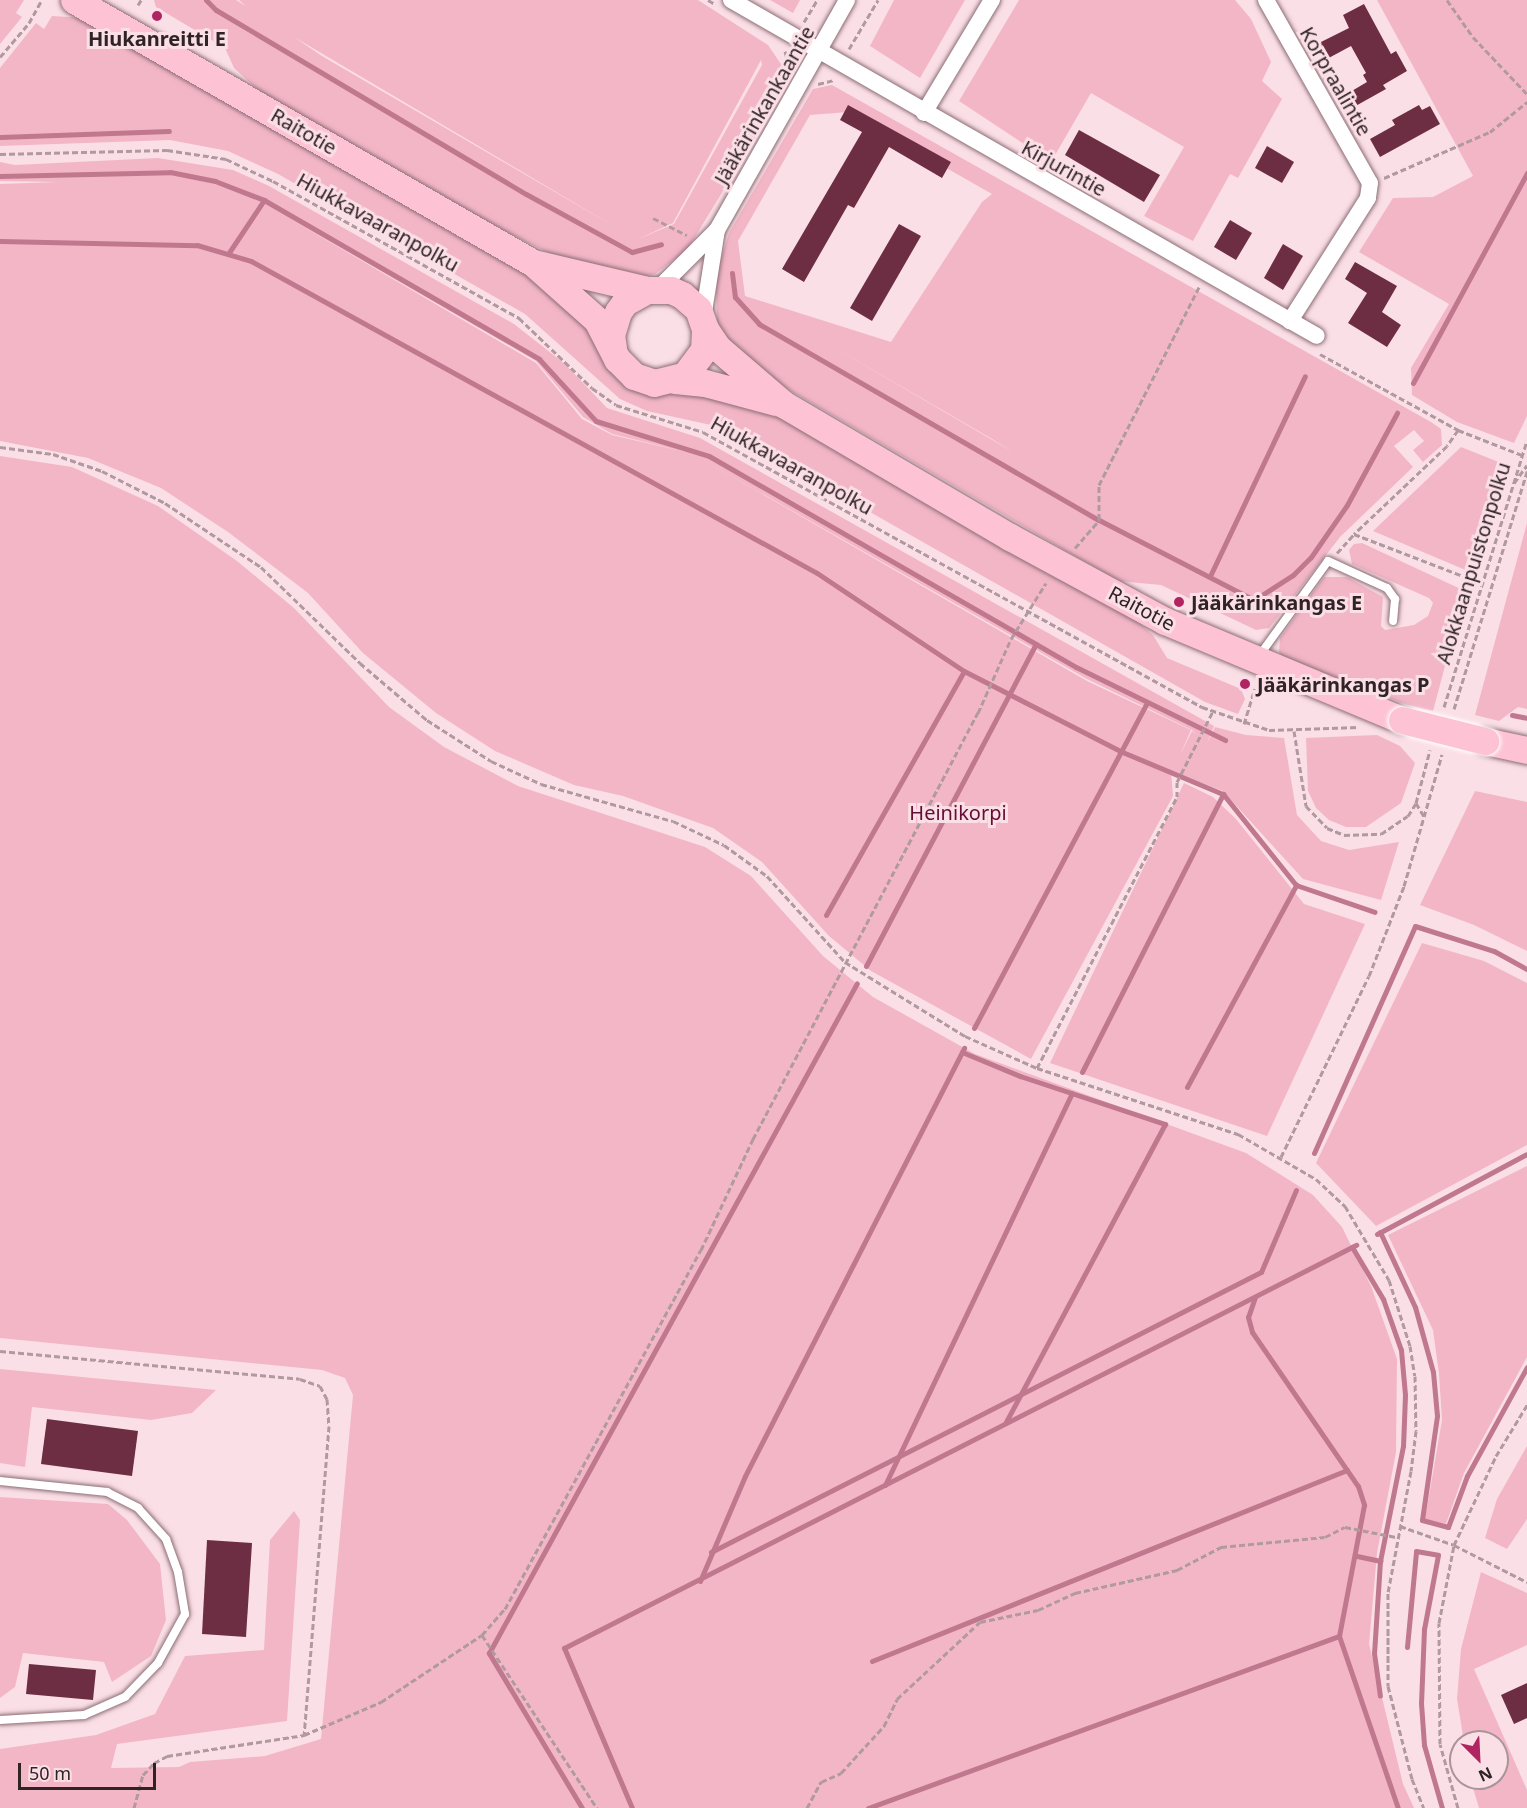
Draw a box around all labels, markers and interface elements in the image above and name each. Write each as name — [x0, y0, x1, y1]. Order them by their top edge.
marker: Hiukanreitti E — [150, 9, 164, 23]
street label: Jääkärinkankaantie — [709, 21, 819, 189]
street label: Korpraalintie — [1295, 22, 1377, 140]
place label: Hiukanreitti E — [88, 26, 226, 50]
street label: Raitotie — [267, 103, 341, 159]
street label: Kirjurintie — [1018, 135, 1110, 201]
street label: Hiukkavaaranpolku — [293, 167, 463, 277]
street label: Hiukkavaaranpolku — [707, 410, 877, 520]
street label: Alokkaanpuistonpolku — [1431, 459, 1515, 667]
street label: Raitotie — [1105, 581, 1179, 635]
place label: Jääkärinkangas E — [1191, 590, 1362, 614]
marker: Jääkärinkangas E — [1172, 595, 1186, 609]
place label: Jääkärinkangas P — [1257, 672, 1430, 696]
marker: Jääkärinkangas P — [1238, 677, 1252, 691]
park label: Heinikorpi — [909, 800, 1007, 824]
north arrow — [1449, 1730, 1509, 1790]
scale bar — [21, 1751, 159, 1789]
text: 50 m — [29, 1761, 71, 1785]
text: N — [1475, 1762, 1496, 1787]

